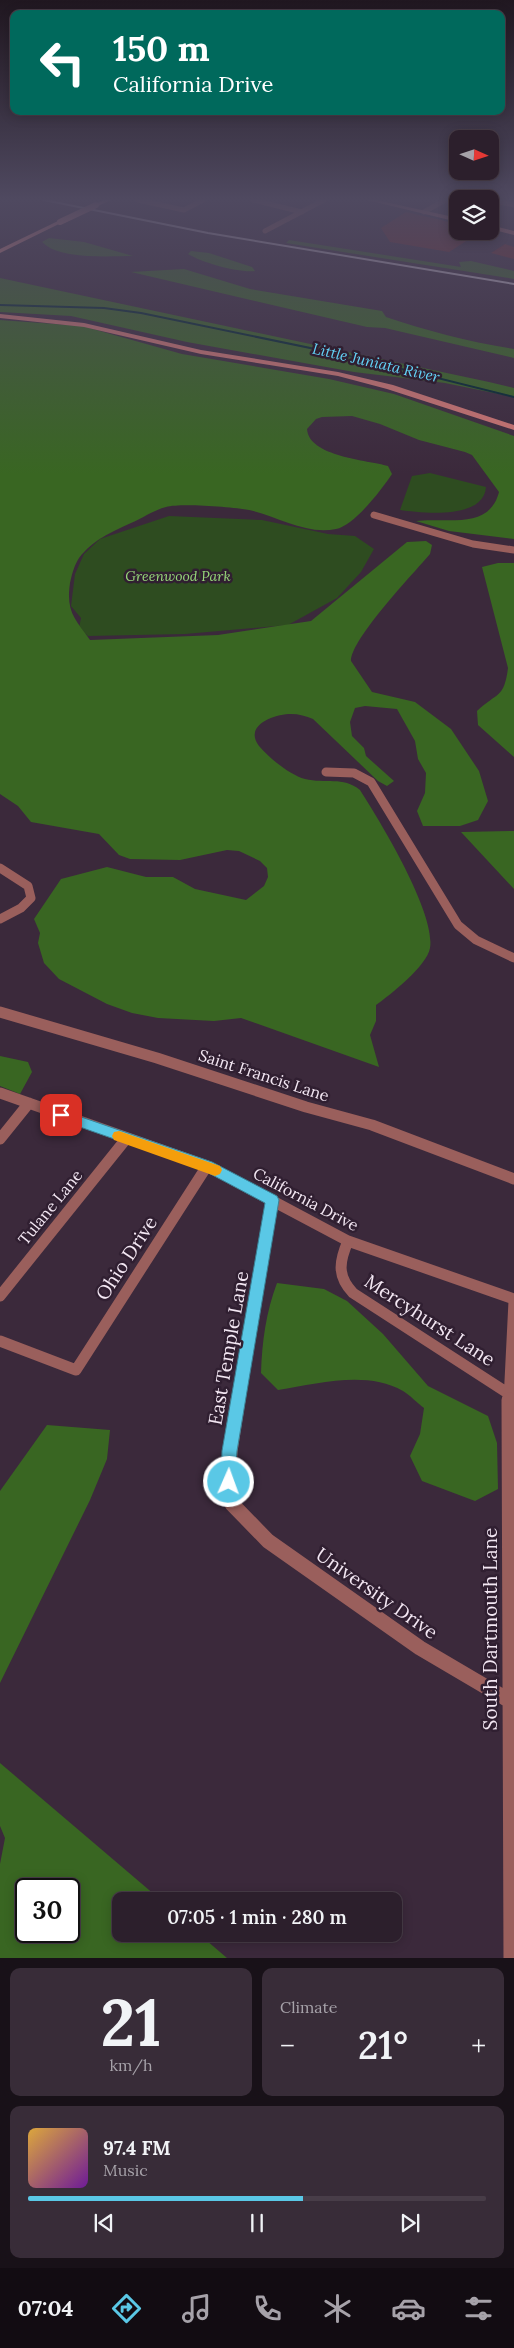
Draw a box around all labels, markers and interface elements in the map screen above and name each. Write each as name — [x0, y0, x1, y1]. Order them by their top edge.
text: 150 m — [113, 26, 210, 71]
icon: left — [30, 30, 95, 95]
text: California Drive — [113, 70, 273, 98]
north arrow — [449, 130, 499, 180]
map controls — [449, 130, 499, 240]
button: layers — [449, 190, 499, 240]
water label: Little Juniata River — [311, 339, 442, 386]
park label: Greenwood Park — [125, 567, 231, 585]
street label: Saint Francis Lane — [196, 1044, 332, 1106]
pin — [40, 1094, 82, 1136]
icon: arrive — [47, 1101, 75, 1129]
street label: California Drive — [250, 1163, 362, 1235]
street label: Tulane Lane — [14, 1165, 87, 1249]
street label: Ohio Drive — [90, 1211, 162, 1305]
street label: East Temple Lane — [203, 1269, 253, 1427]
street label: Mercyhurst Lane — [360, 1269, 500, 1371]
position arrow — [202, 1455, 254, 1507]
street label: South Dartmouth Lane — [478, 1528, 502, 1730]
street label: University Drive — [311, 1542, 443, 1644]
speed limit sign: 30 — [15, 1878, 80, 1943]
text: 07:05 · 1 min · 280 m — [167, 1905, 347, 1929]
text: 21 — [100, 1981, 162, 2064]
text: Climate — [280, 1997, 337, 2017]
text: 21° — [358, 2021, 408, 2069]
text: − — [280, 2028, 295, 2064]
text: + — [471, 2028, 486, 2064]
text: km/h — [109, 2055, 153, 2075]
text: 97.4 FM — [103, 2136, 171, 2160]
text: Music — [103, 2160, 148, 2180]
icon: previous — [90, 2209, 118, 2237]
icon: pause — [243, 2209, 271, 2237]
icon: next — [396, 2209, 424, 2237]
icon: directions — [109, 2291, 144, 2326]
icon: music — [179, 2291, 214, 2326]
icon: phone — [250, 2291, 285, 2326]
icon: climate — [320, 2291, 355, 2326]
icon: car — [391, 2291, 426, 2326]
icon: filters — [461, 2291, 496, 2326]
text: 07:04 — [18, 2294, 74, 2322]

